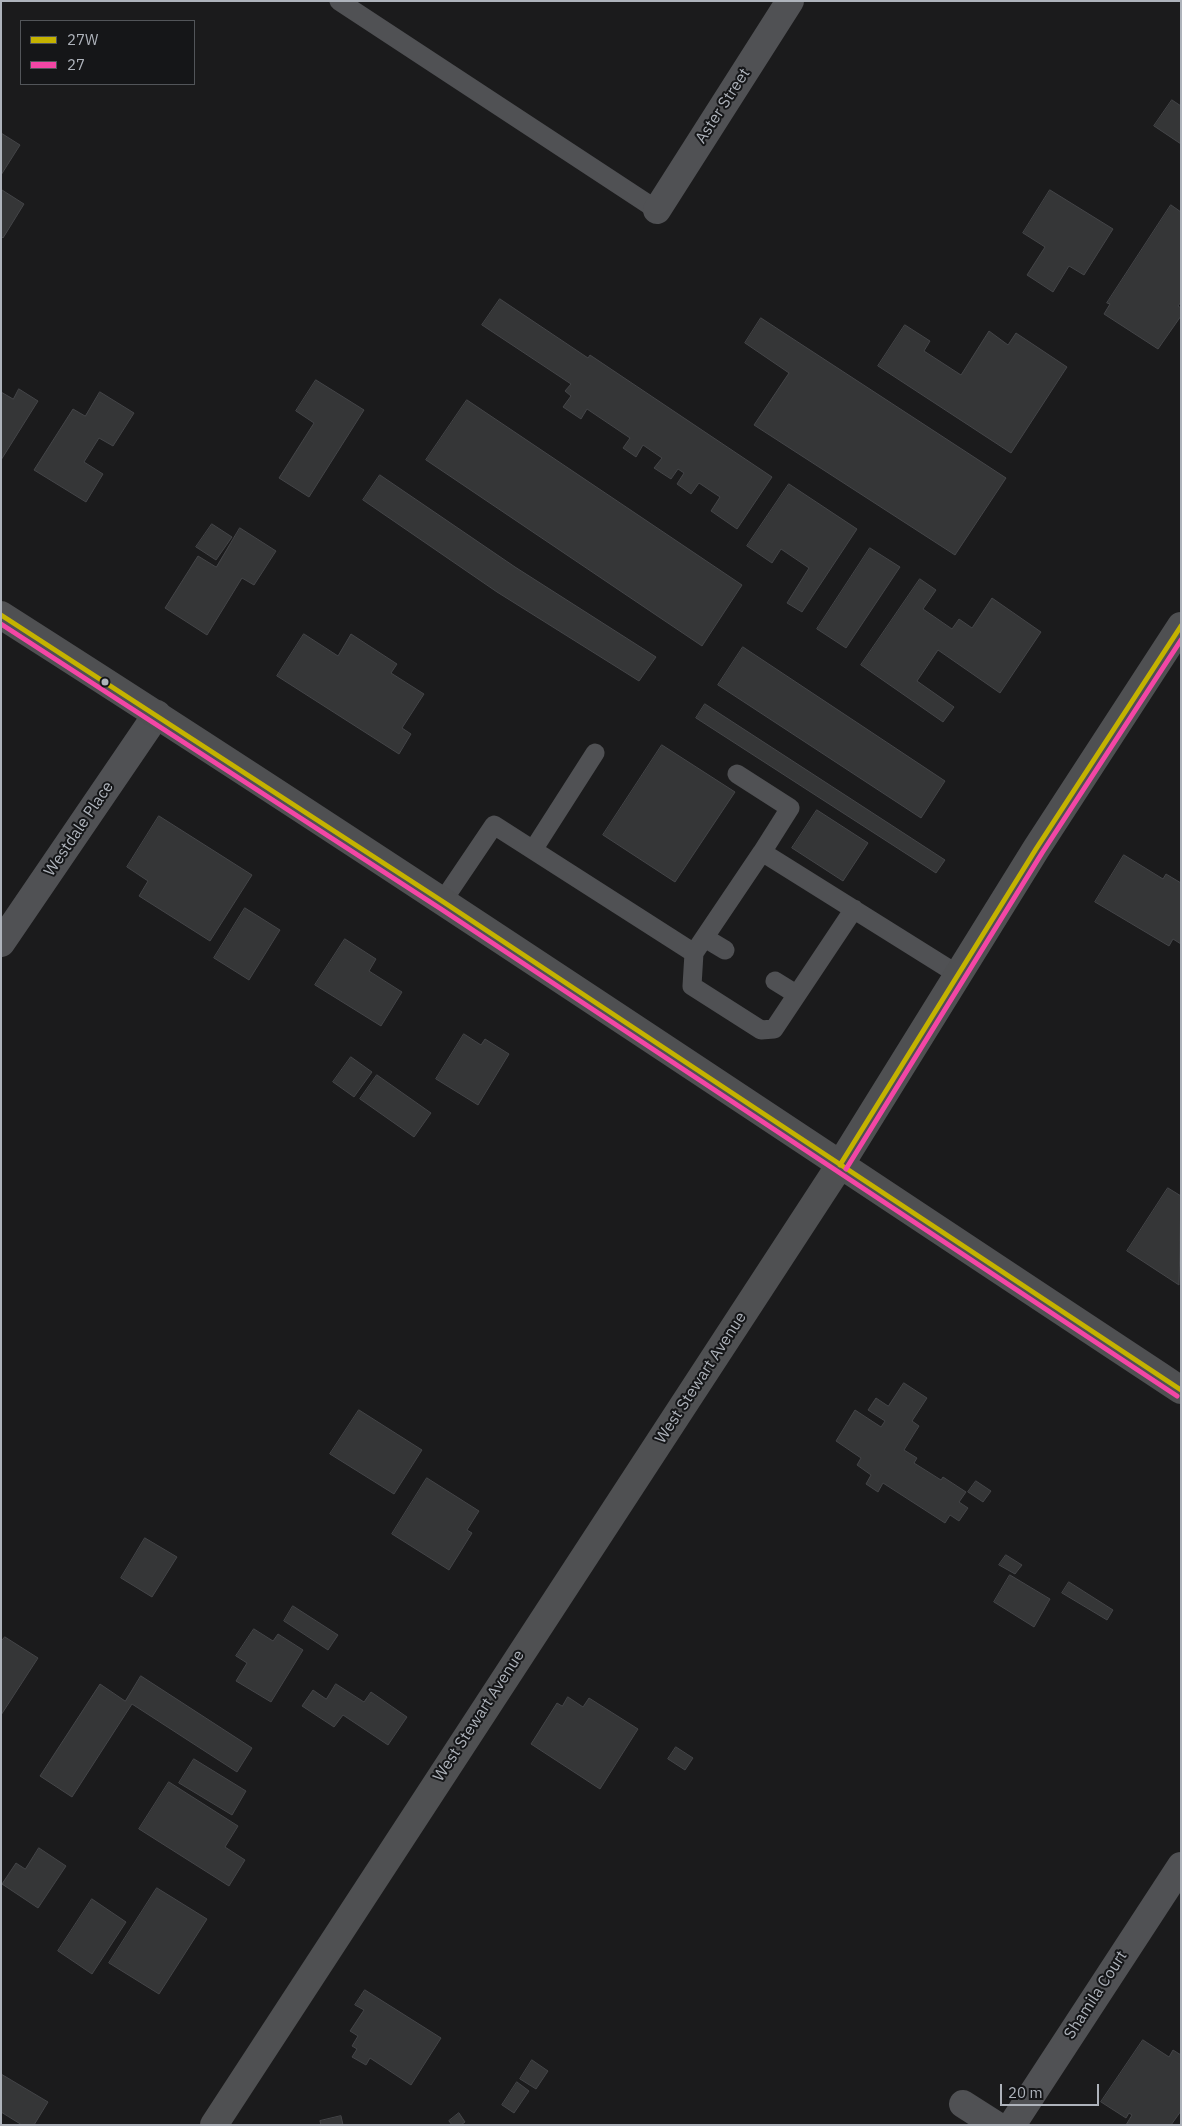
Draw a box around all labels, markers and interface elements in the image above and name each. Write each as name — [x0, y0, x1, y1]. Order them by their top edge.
legend — [20, 20, 195, 85]
text: 27W — [67, 30, 98, 49]
text: 27 — [67, 55, 85, 74]
street label: Aster Street — [692, 65, 754, 147]
unlabelled marker — [100, 677, 110, 687]
street label: Westdale Place — [40, 778, 118, 880]
street label: West Stewart Avenue — [651, 1309, 751, 1447]
street label: West Stewart Avenue — [429, 1647, 529, 1785]
street label: Shamila Court — [1060, 1947, 1132, 2043]
scale bar — [1002, 2074, 1101, 2106]
text: 20 m — [1008, 2083, 1043, 2102]

